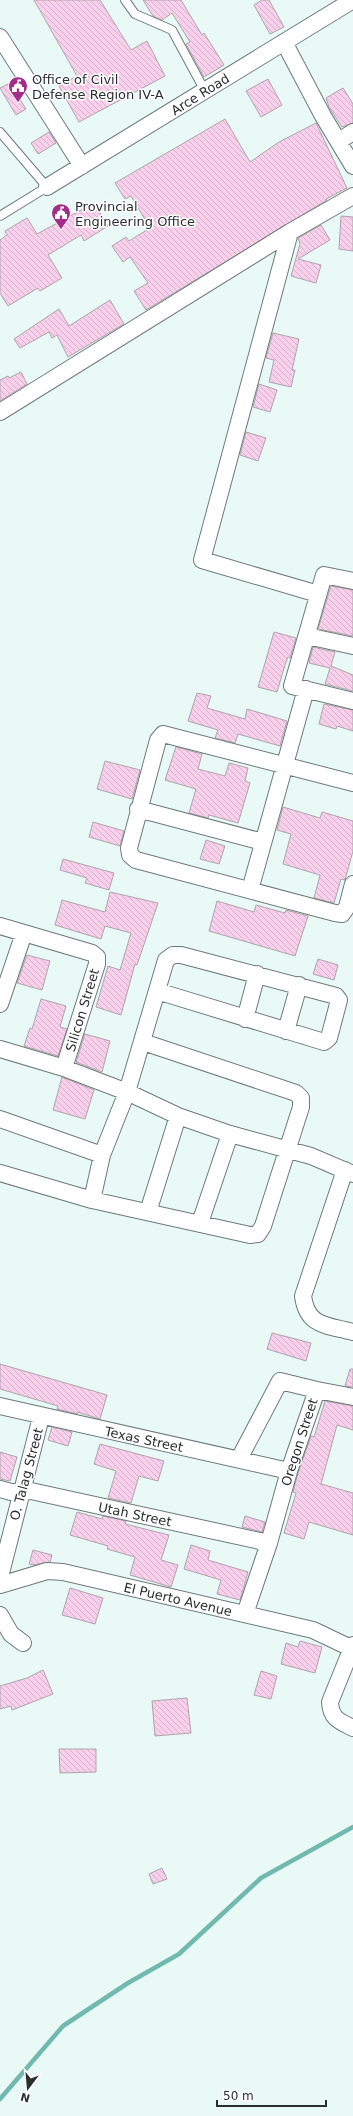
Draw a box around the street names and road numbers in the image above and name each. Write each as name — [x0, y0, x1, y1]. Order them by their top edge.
street label: Arce Road — [168, 71, 232, 118]
street label: Silicon Street — [63, 967, 102, 1053]
street label: Oregon Street — [278, 1396, 321, 1488]
street label: Texas Street — [102, 1424, 184, 1455]
street label: O. Talag Street — [7, 1426, 46, 1522]
street label: Utah Street — [97, 1499, 173, 1530]
street label: El Puerto Avenue — [122, 1580, 233, 1619]

